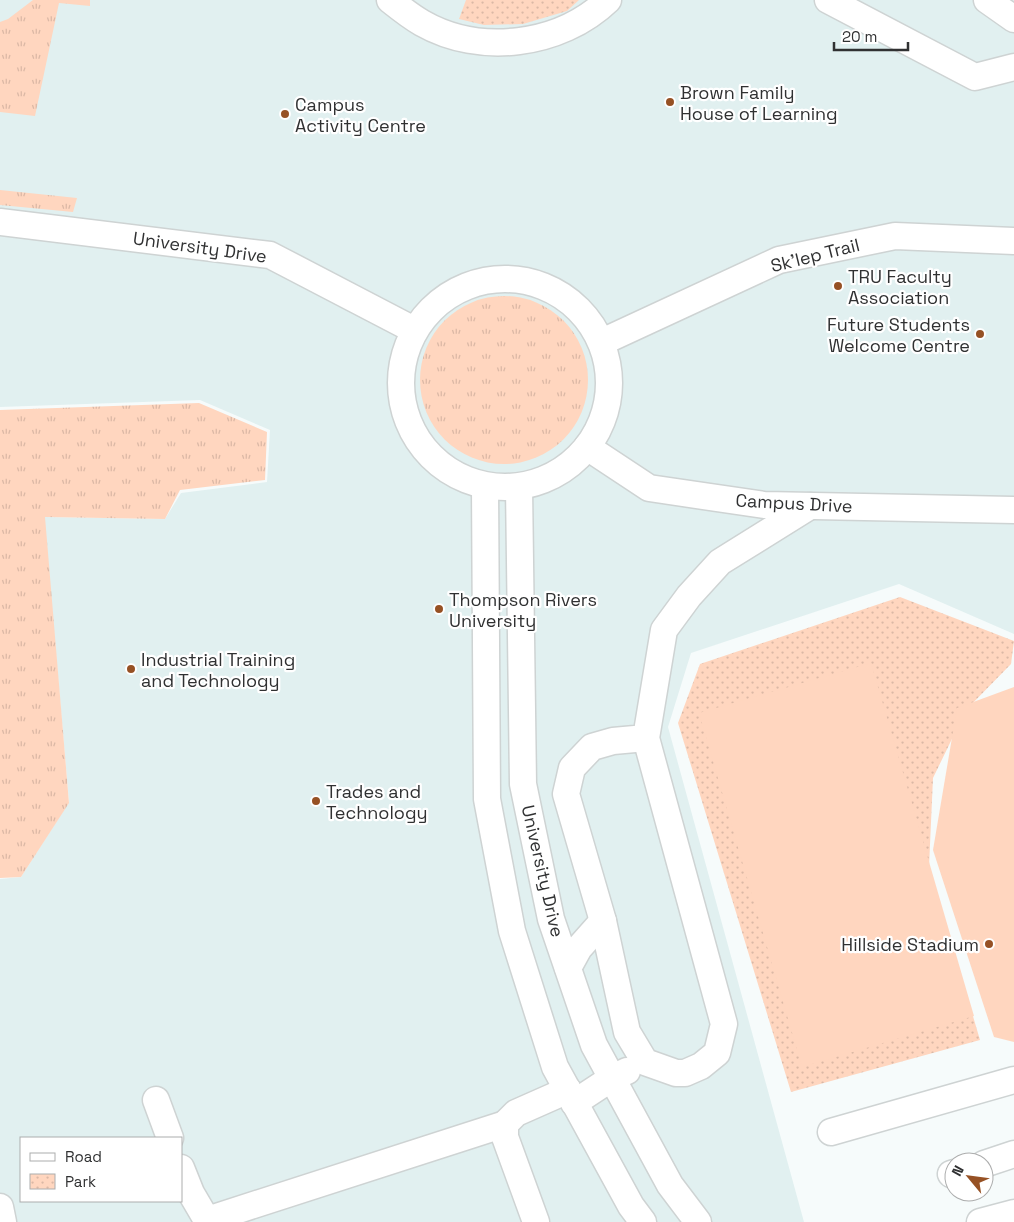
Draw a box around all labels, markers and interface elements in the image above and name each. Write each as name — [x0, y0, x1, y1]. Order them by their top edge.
scale bar — [834, 20, 908, 52]
text: 20 m — [842, 27, 877, 46]
place label: Brown Family House of Learning — [680, 81, 838, 125]
place label: Campus Activity Centre — [295, 93, 426, 137]
marker: Brown Family House of Learning — [664, 96, 676, 108]
marker: Campus Activity Centre — [279, 108, 291, 120]
street label: University Drive — [132, 226, 268, 268]
street label: Sk'lep Trail — [768, 233, 862, 277]
place label: TRU Faculty Association — [848, 265, 952, 309]
marker: TRU Faculty Association — [832, 280, 844, 292]
place label: Future Students Welcome Centre — [827, 313, 970, 357]
marker: Future Students Welcome Centre — [974, 328, 986, 340]
street label: Campus Drive — [735, 488, 853, 518]
place label: Thompson Rivers University — [449, 588, 597, 632]
marker: Thompson Rivers University — [433, 603, 445, 615]
place label: Industrial Training and Technology — [141, 648, 295, 692]
marker: Industrial Training and Technology — [125, 663, 137, 675]
place label: Trades and Technology — [326, 780, 428, 824]
marker: Trades and Technology — [310, 795, 322, 807]
street label: University Drive — [517, 803, 569, 939]
place label: Hillside Stadium — [841, 933, 979, 956]
marker: Hillside Stadium — [983, 938, 995, 950]
legend — [20, 1137, 182, 1202]
text: Road — [65, 1147, 102, 1166]
north arrow — [944, 1152, 994, 1202]
text: N — [947, 1162, 968, 1179]
text: Park — [65, 1172, 96, 1191]

